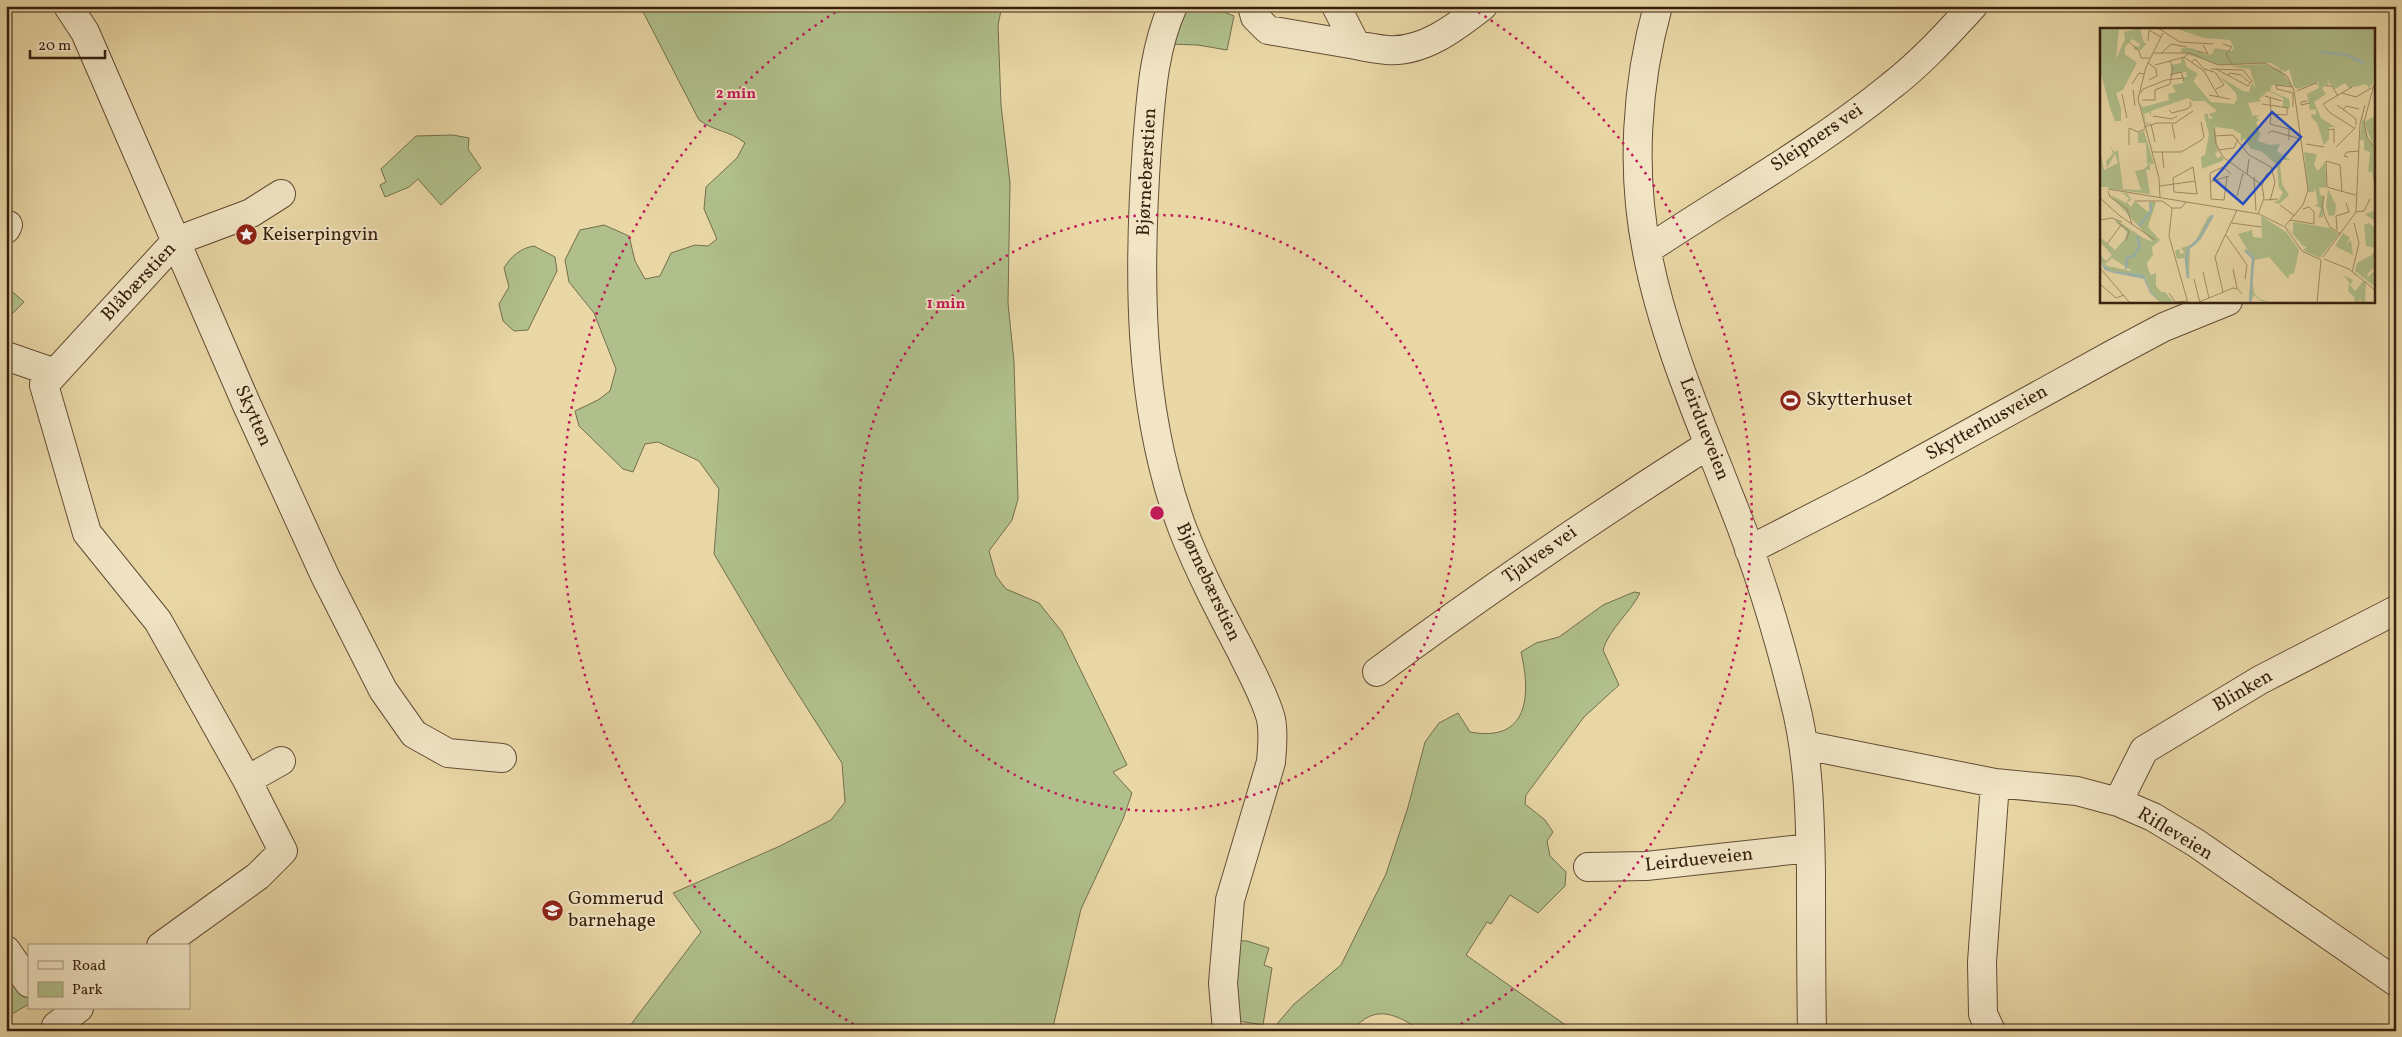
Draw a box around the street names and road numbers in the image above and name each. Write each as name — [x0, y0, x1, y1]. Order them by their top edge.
street label: Sleipners vei — [1766, 97, 1868, 178]
street label: Bjørnebærstien — [1131, 107, 1163, 237]
street label: Blåbærstien — [96, 237, 182, 327]
street label: Leirdueveien — [1672, 374, 1736, 484]
street label: Skytterhusveien — [1921, 379, 2053, 467]
street label: Skytten — [228, 381, 278, 451]
street label: Bjørnebærstien — [1169, 518, 1247, 646]
street label: Tjalves vei — [1498, 520, 1583, 590]
street label: Blinken — [2208, 663, 2278, 719]
street label: Rifleveien — [2132, 801, 2218, 867]
street label: Leirdueveien — [1644, 841, 1754, 879]

